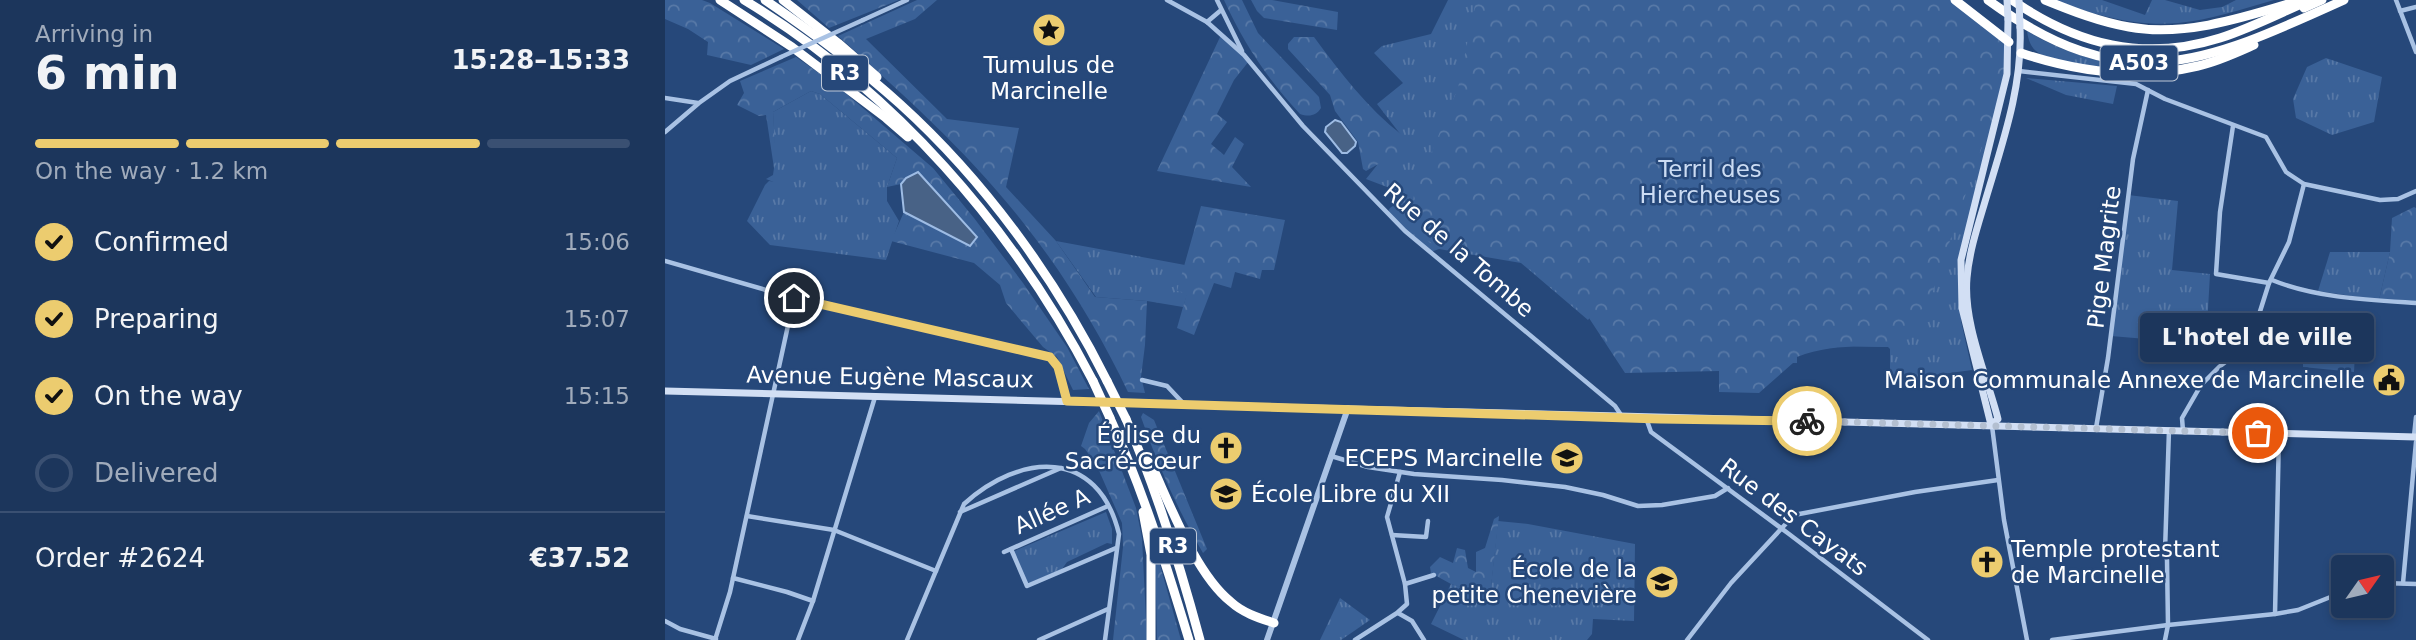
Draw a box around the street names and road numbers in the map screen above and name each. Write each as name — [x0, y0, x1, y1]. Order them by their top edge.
road number: A503 — [2101, 46, 2177, 80]
road number: R3 — [822, 56, 868, 90]
street label: Rue de la Tombe — [1379, 178, 1539, 322]
street label: Pige Magrite — [2082, 184, 2126, 330]
street label: Avenue Eugène Mascaux — [746, 361, 1034, 393]
street label: Rue des Cayats — [1715, 453, 1873, 581]
street label: Allée A — [1010, 483, 1094, 539]
road number: R3 — [1150, 528, 1196, 564]

